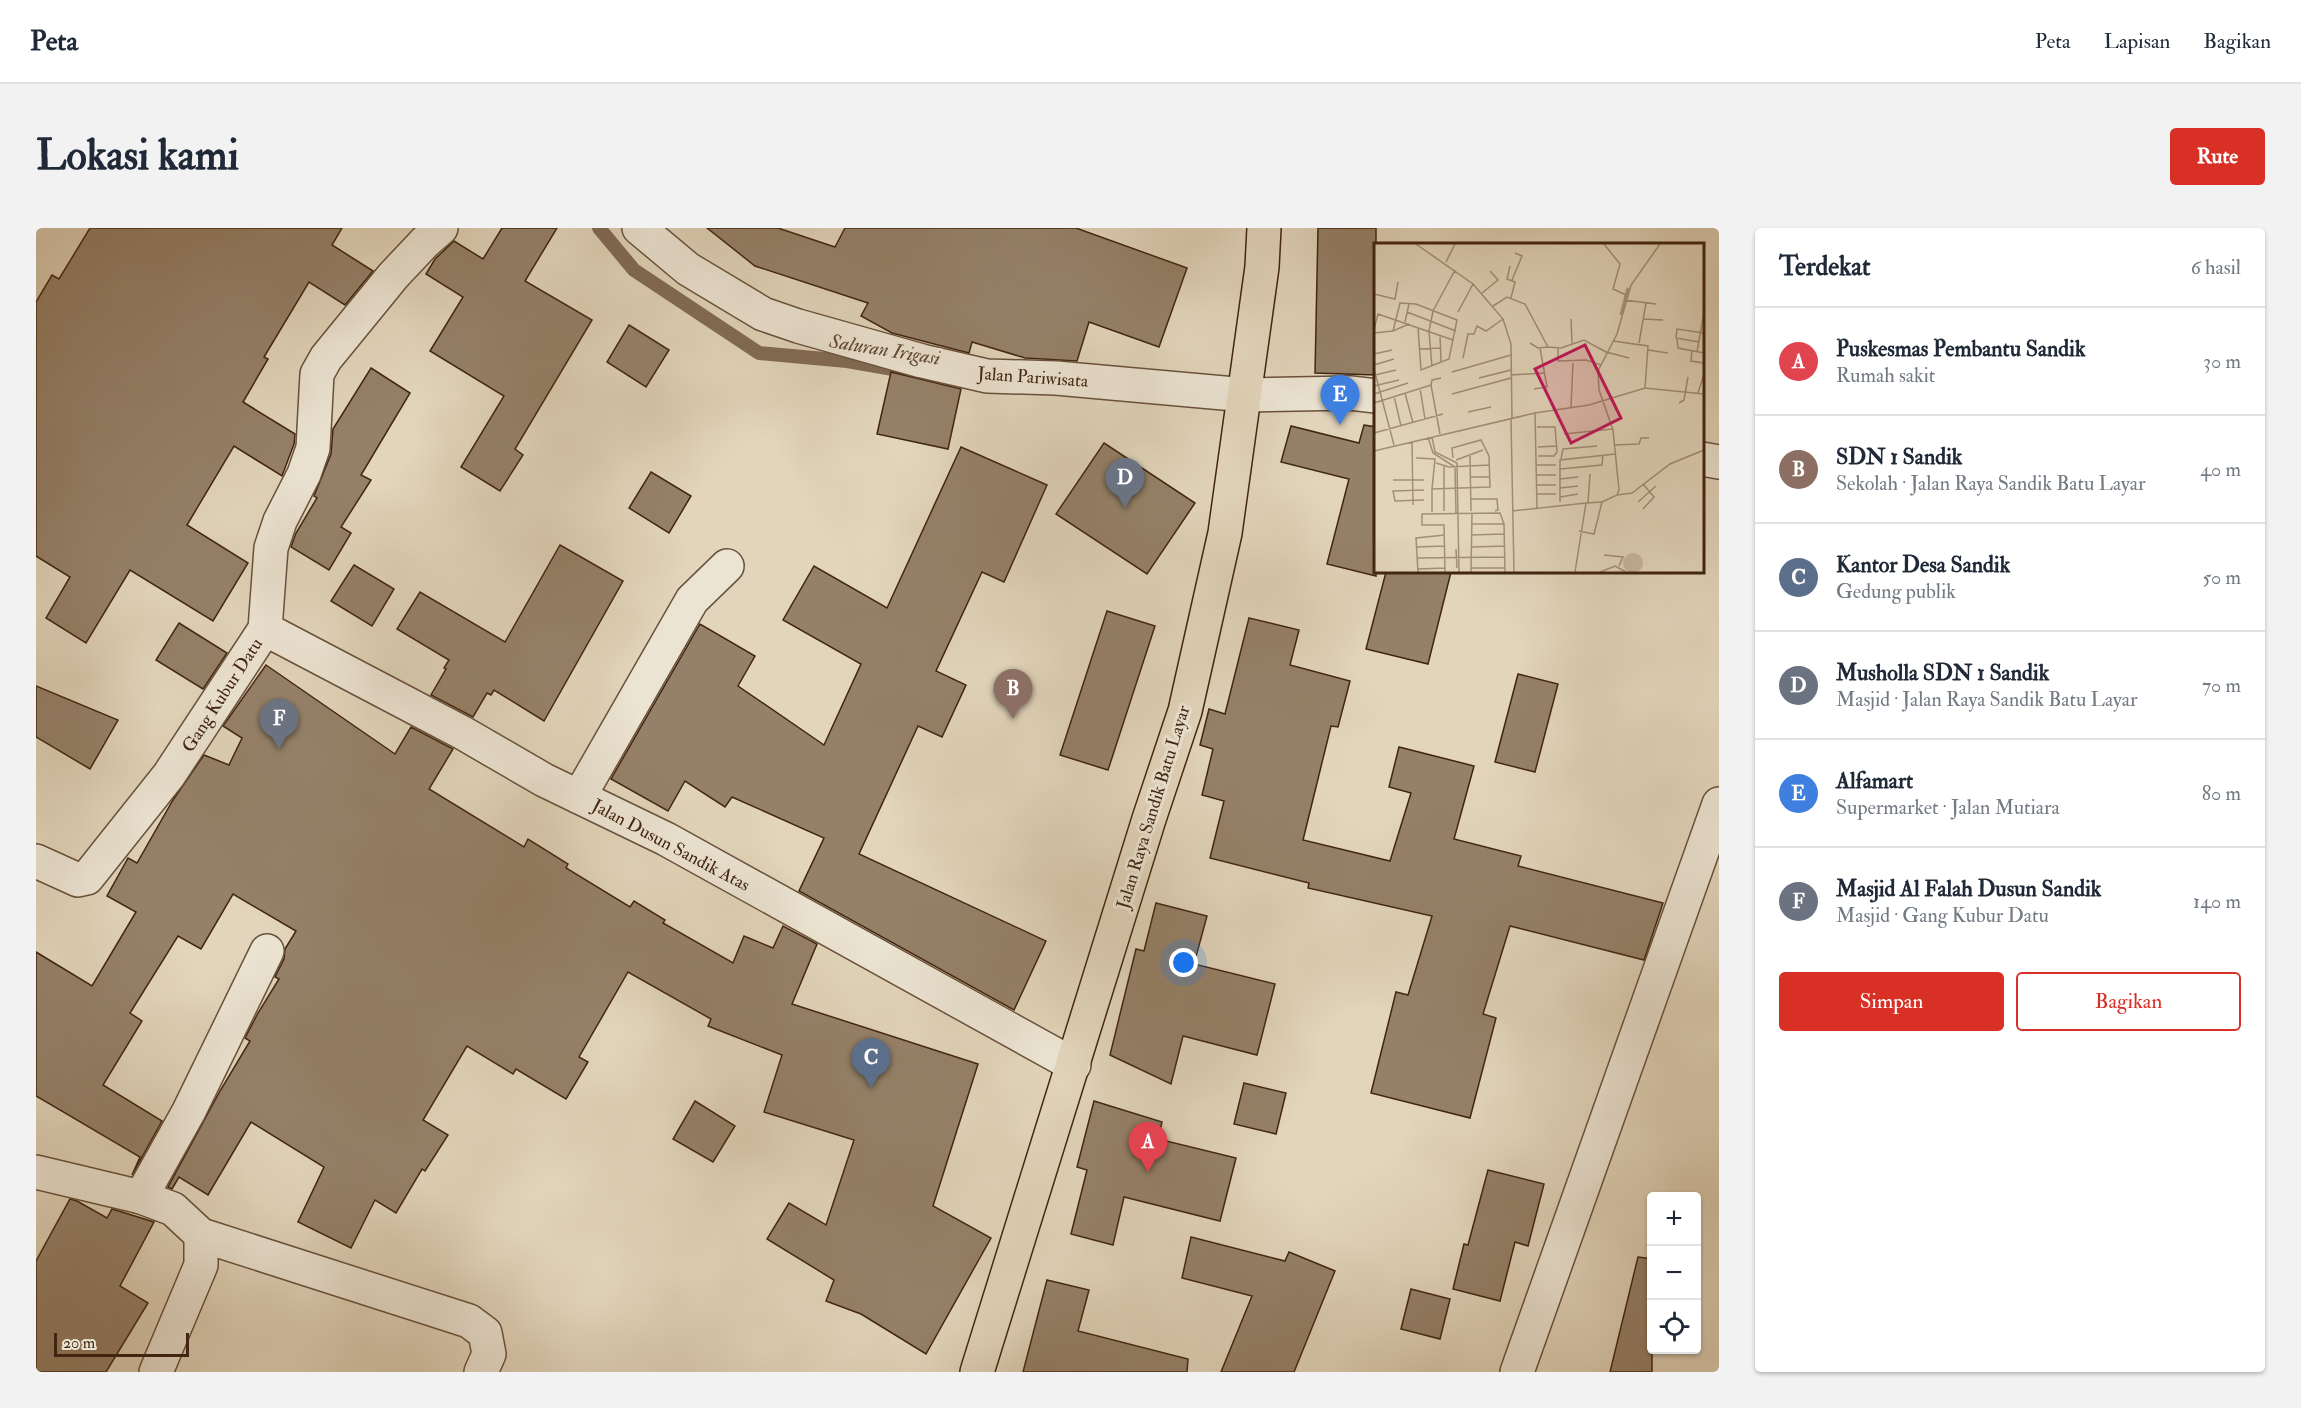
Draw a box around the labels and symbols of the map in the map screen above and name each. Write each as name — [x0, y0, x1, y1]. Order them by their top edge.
inset map — [1374, 243, 1704, 573]
water label: Saluran Irigasi — [827, 328, 943, 371]
street label: Jalan Pariwisata — [976, 362, 1090, 393]
pin: E — [1320, 376, 1360, 425]
pin: D — [1106, 458, 1144, 508]
street label: Gang Kubur Datu — [177, 634, 268, 757]
pin: B — [994, 670, 1032, 719]
pin: F — [260, 700, 298, 749]
street label: Jalan Raya Sandik Batu Layar — [1111, 702, 1195, 913]
street label: Jalan Dusun Sandik Atas — [587, 794, 754, 897]
your location — [1169, 948, 1198, 977]
pin: C — [852, 1038, 890, 1088]
pin: A — [1128, 1122, 1168, 1172]
scale bar — [54, 1330, 189, 1358]

